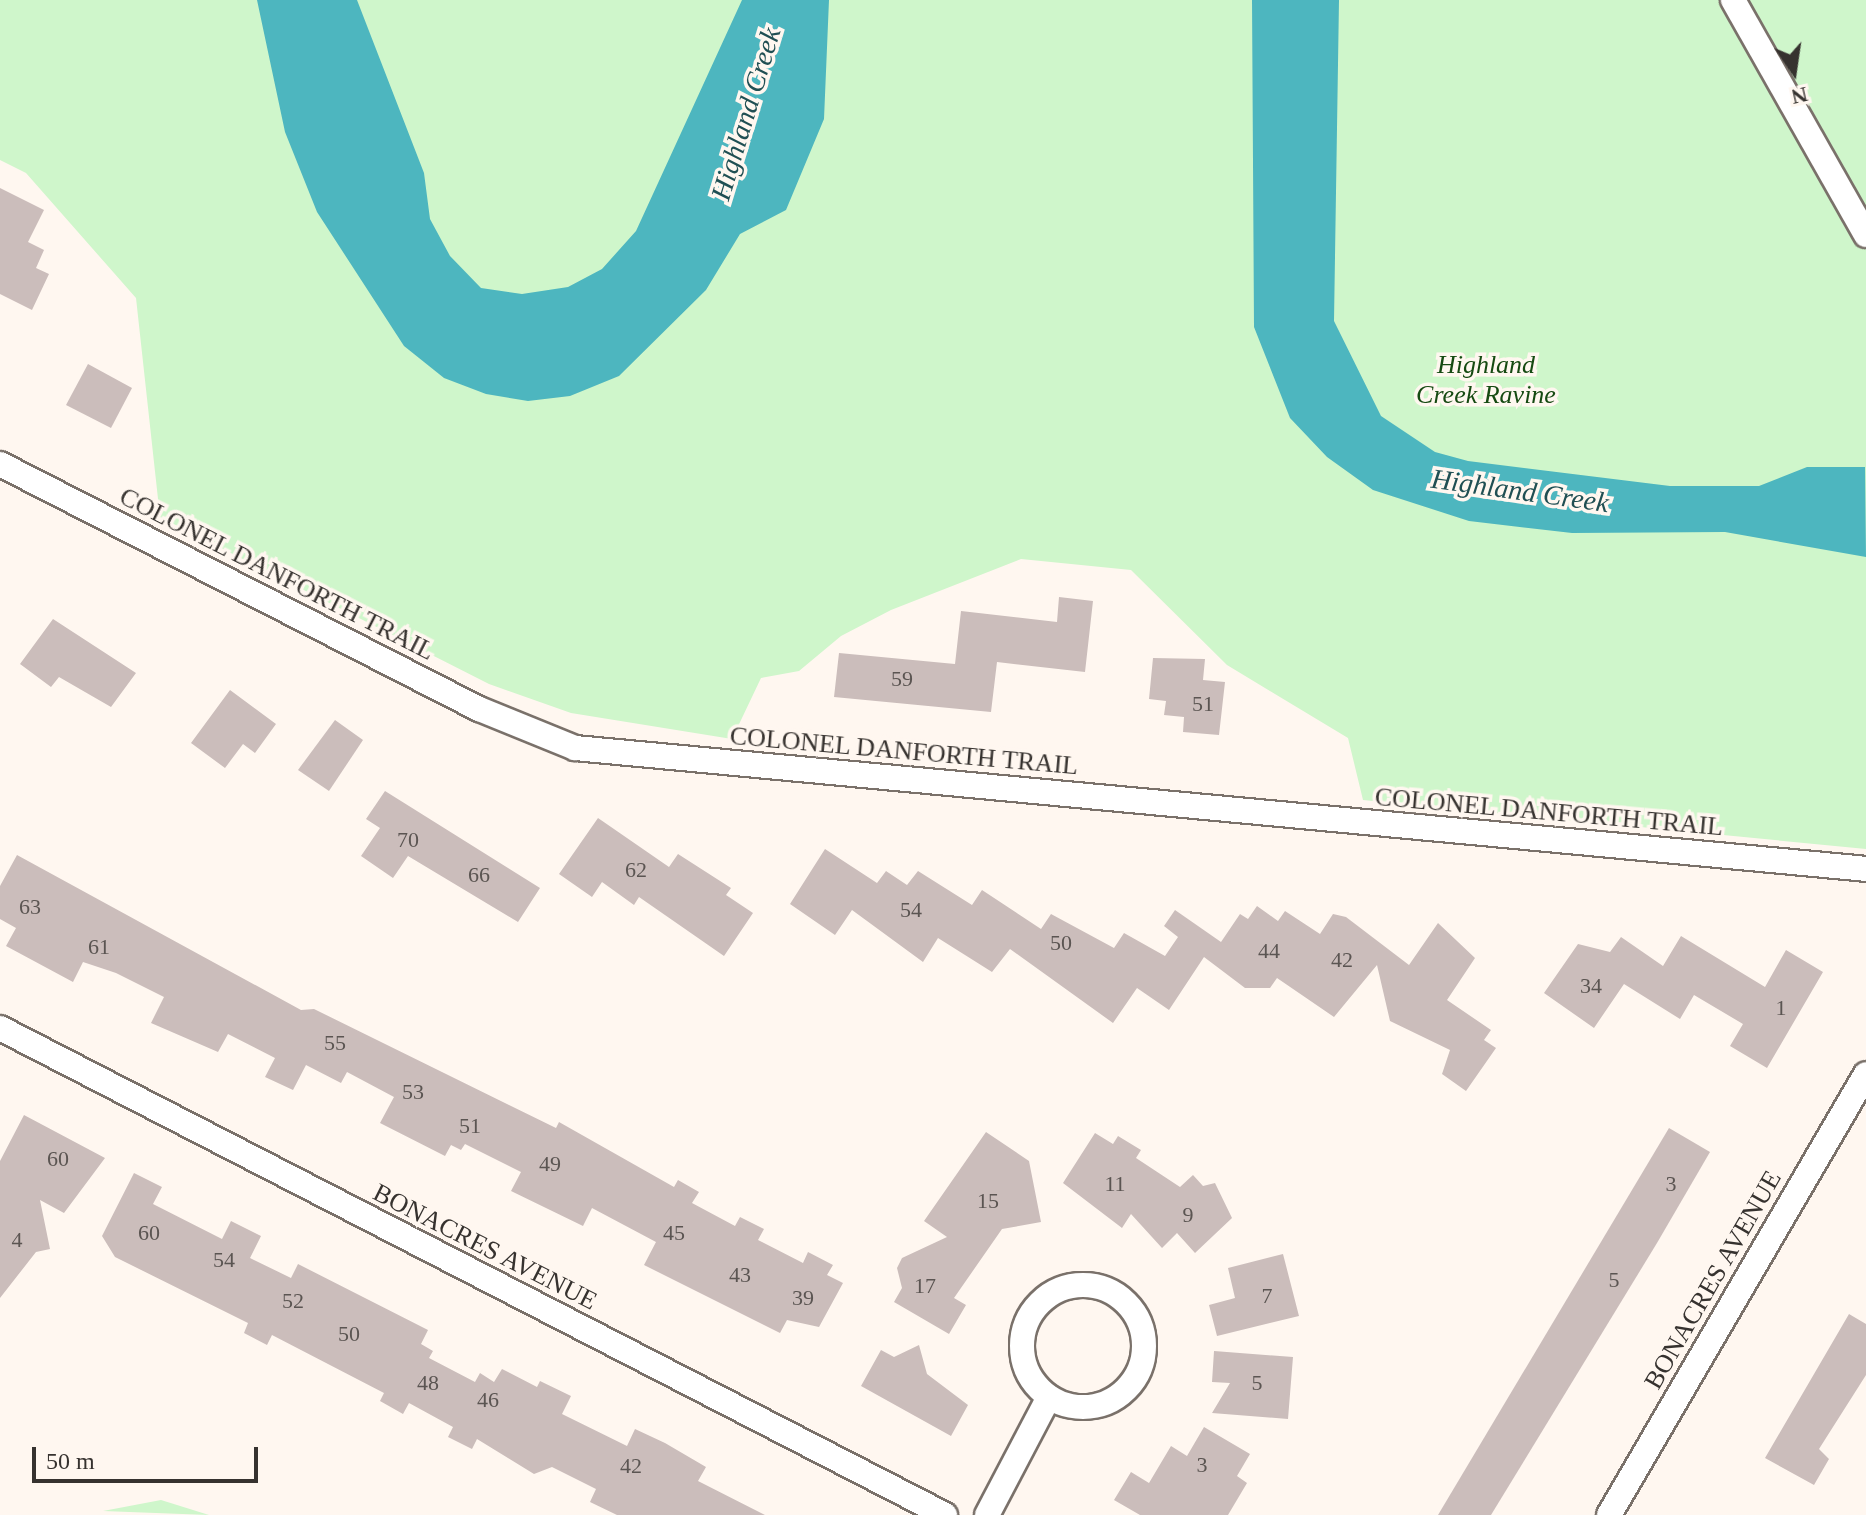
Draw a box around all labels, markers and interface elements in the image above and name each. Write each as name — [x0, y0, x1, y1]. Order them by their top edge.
water label: Highland Creek — [704, 24, 788, 204]
north arrow — [1754, 32, 1834, 112]
text: N — [1789, 82, 1810, 110]
park label: Highland Creek Ravine — [1416, 349, 1556, 410]
water label: Highland Creek — [1429, 462, 1611, 520]
street label: COLONEL DANFORTH TRAIL — [114, 480, 440, 668]
house number: 59 — [891, 666, 913, 692]
house number: 51 — [1192, 691, 1214, 717]
street label: COLONEL DANFORTH TRAIL — [728, 720, 1080, 782]
street label: COLONEL DANFORTH TRAIL — [1373, 781, 1725, 843]
house number: 70 — [397, 827, 419, 853]
house number: 62 — [625, 857, 647, 883]
house number: 66 — [468, 862, 490, 888]
house number: 63 — [19, 894, 41, 920]
house number: 54 — [900, 897, 922, 923]
house number: 50 — [1050, 930, 1072, 956]
house number: 61 — [88, 934, 110, 960]
house number: 44 — [1258, 938, 1280, 964]
house number: 42 — [1331, 947, 1353, 973]
house number: 34 — [1580, 973, 1602, 999]
house number: 1 — [1776, 995, 1786, 1021]
house number: 55 — [324, 1030, 346, 1056]
house number: 53 — [402, 1079, 424, 1105]
house number: 51 — [459, 1113, 481, 1139]
house number: 60 — [47, 1146, 69, 1172]
house number: 49 — [539, 1151, 561, 1177]
street label: BONACRES AVENUE — [1637, 1165, 1789, 1395]
house number: 11 — [1104, 1171, 1126, 1197]
house number: 3 — [1666, 1171, 1676, 1197]
street label: BONACRES AVENUE — [367, 1177, 603, 1317]
house number: 15 — [977, 1188, 999, 1214]
house number: 9 — [1182, 1202, 1194, 1228]
house number: 60 — [138, 1220, 160, 1246]
house number: 45 — [663, 1220, 685, 1246]
house number: 4 — [12, 1227, 22, 1253]
house number: 54 — [213, 1247, 235, 1273]
house number: 43 — [729, 1262, 751, 1288]
house number: 5 — [1608, 1267, 1620, 1293]
house number: 17 — [914, 1273, 936, 1299]
house number: 7 — [1262, 1283, 1272, 1309]
house number: 39 — [792, 1285, 814, 1311]
house number: 52 — [282, 1288, 304, 1314]
house number: 50 — [338, 1321, 360, 1347]
house number: 48 — [417, 1370, 439, 1396]
house number: 5 — [1252, 1370, 1262, 1396]
house number: 46 — [477, 1387, 499, 1413]
scale bar — [36, 1431, 262, 1481]
text: 50 m — [46, 1448, 95, 1474]
house number: 3 — [1196, 1452, 1208, 1478]
house number: 42 — [620, 1453, 642, 1479]

